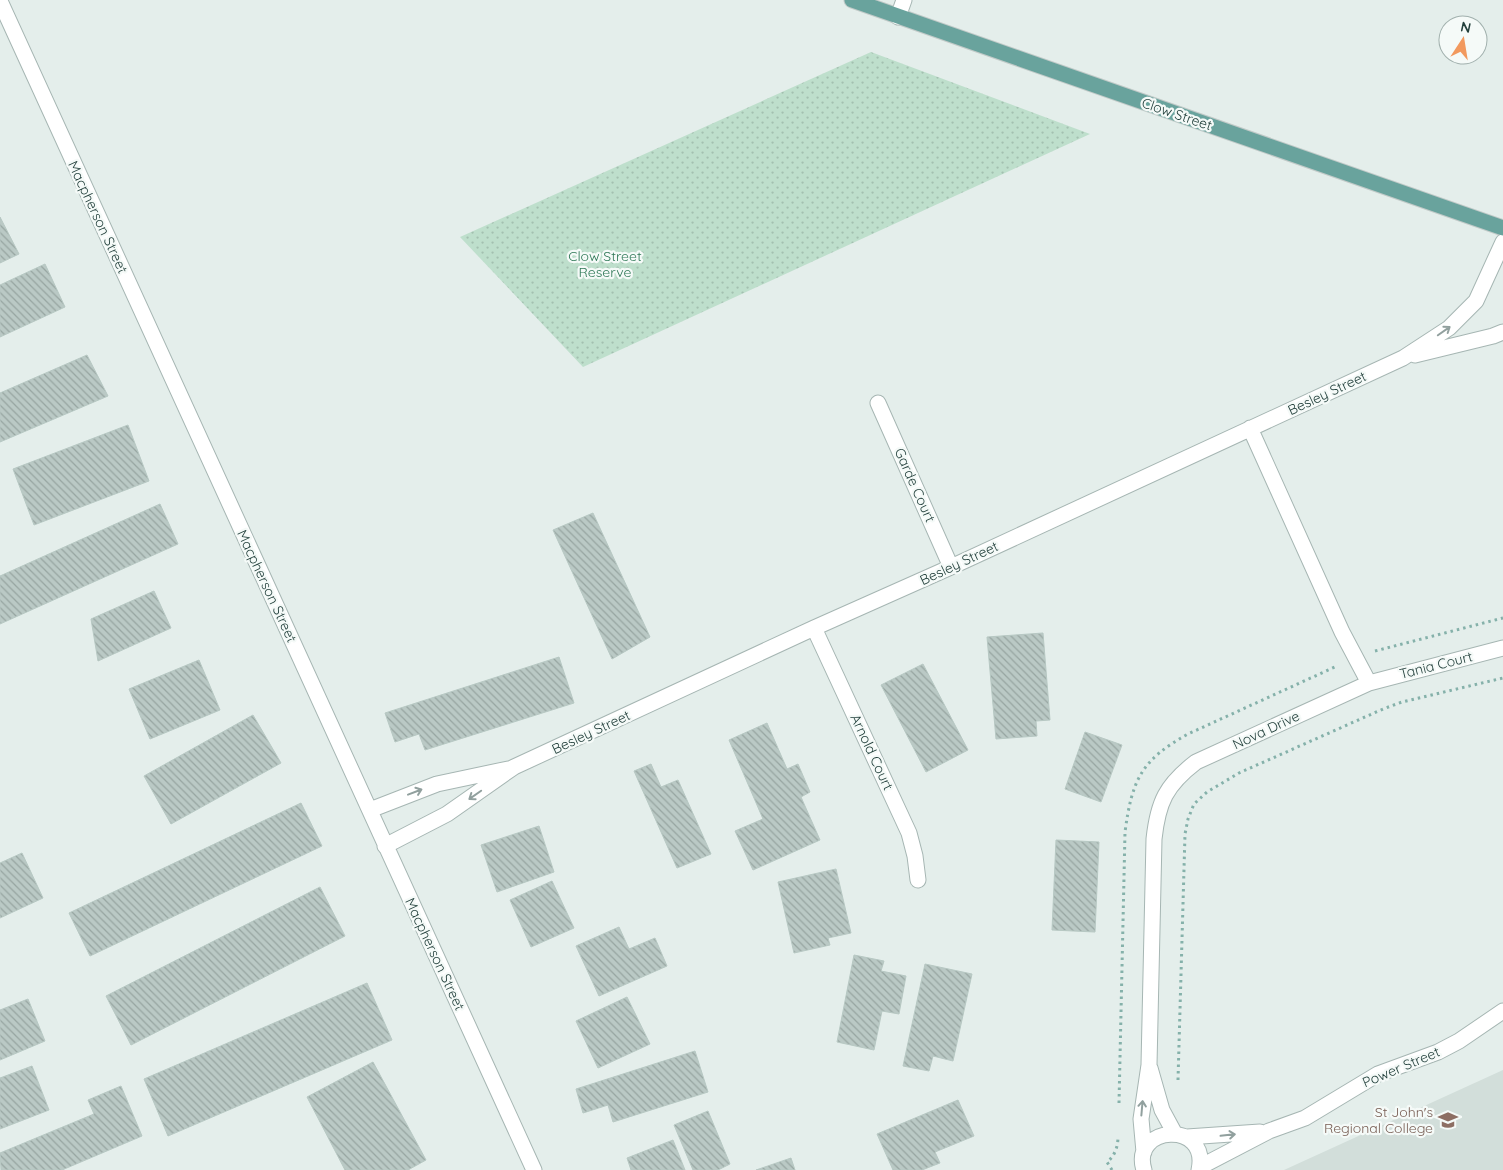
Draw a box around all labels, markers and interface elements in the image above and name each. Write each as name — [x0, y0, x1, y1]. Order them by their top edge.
north arrow — [1438, 15, 1488, 65]
text: N — [1459, 17, 1473, 37]
street label: Clow Street — [1139, 94, 1215, 135]
street label: Macpherson Street — [64, 158, 132, 276]
park label: Clow Street Reserve — [568, 247, 642, 281]
one-way arrow — [1437, 326, 1451, 336]
street label: Besley Street — [1285, 367, 1369, 419]
street label: Garde Court — [891, 445, 939, 525]
street label: Macpherson Street — [233, 527, 301, 645]
street label: Besley Street — [917, 537, 1001, 589]
street label: Tania Court — [1398, 647, 1475, 683]
street label: Besley Street — [549, 706, 633, 758]
street label: Nova Drive — [1230, 707, 1302, 753]
street label: Arnold Court — [846, 711, 898, 793]
one-way arrow — [407, 787, 423, 796]
one-way arrow — [468, 790, 482, 800]
street label: Macpherson Street — [401, 895, 469, 1013]
street label: Power Street — [1359, 1042, 1443, 1091]
one-way arrow — [1138, 1101, 1147, 1117]
place label: St John's Regional College — [1324, 1103, 1433, 1137]
school or university icon: St John's Regional College — [1437, 1109, 1459, 1131]
one-way arrow — [1219, 1130, 1235, 1140]

